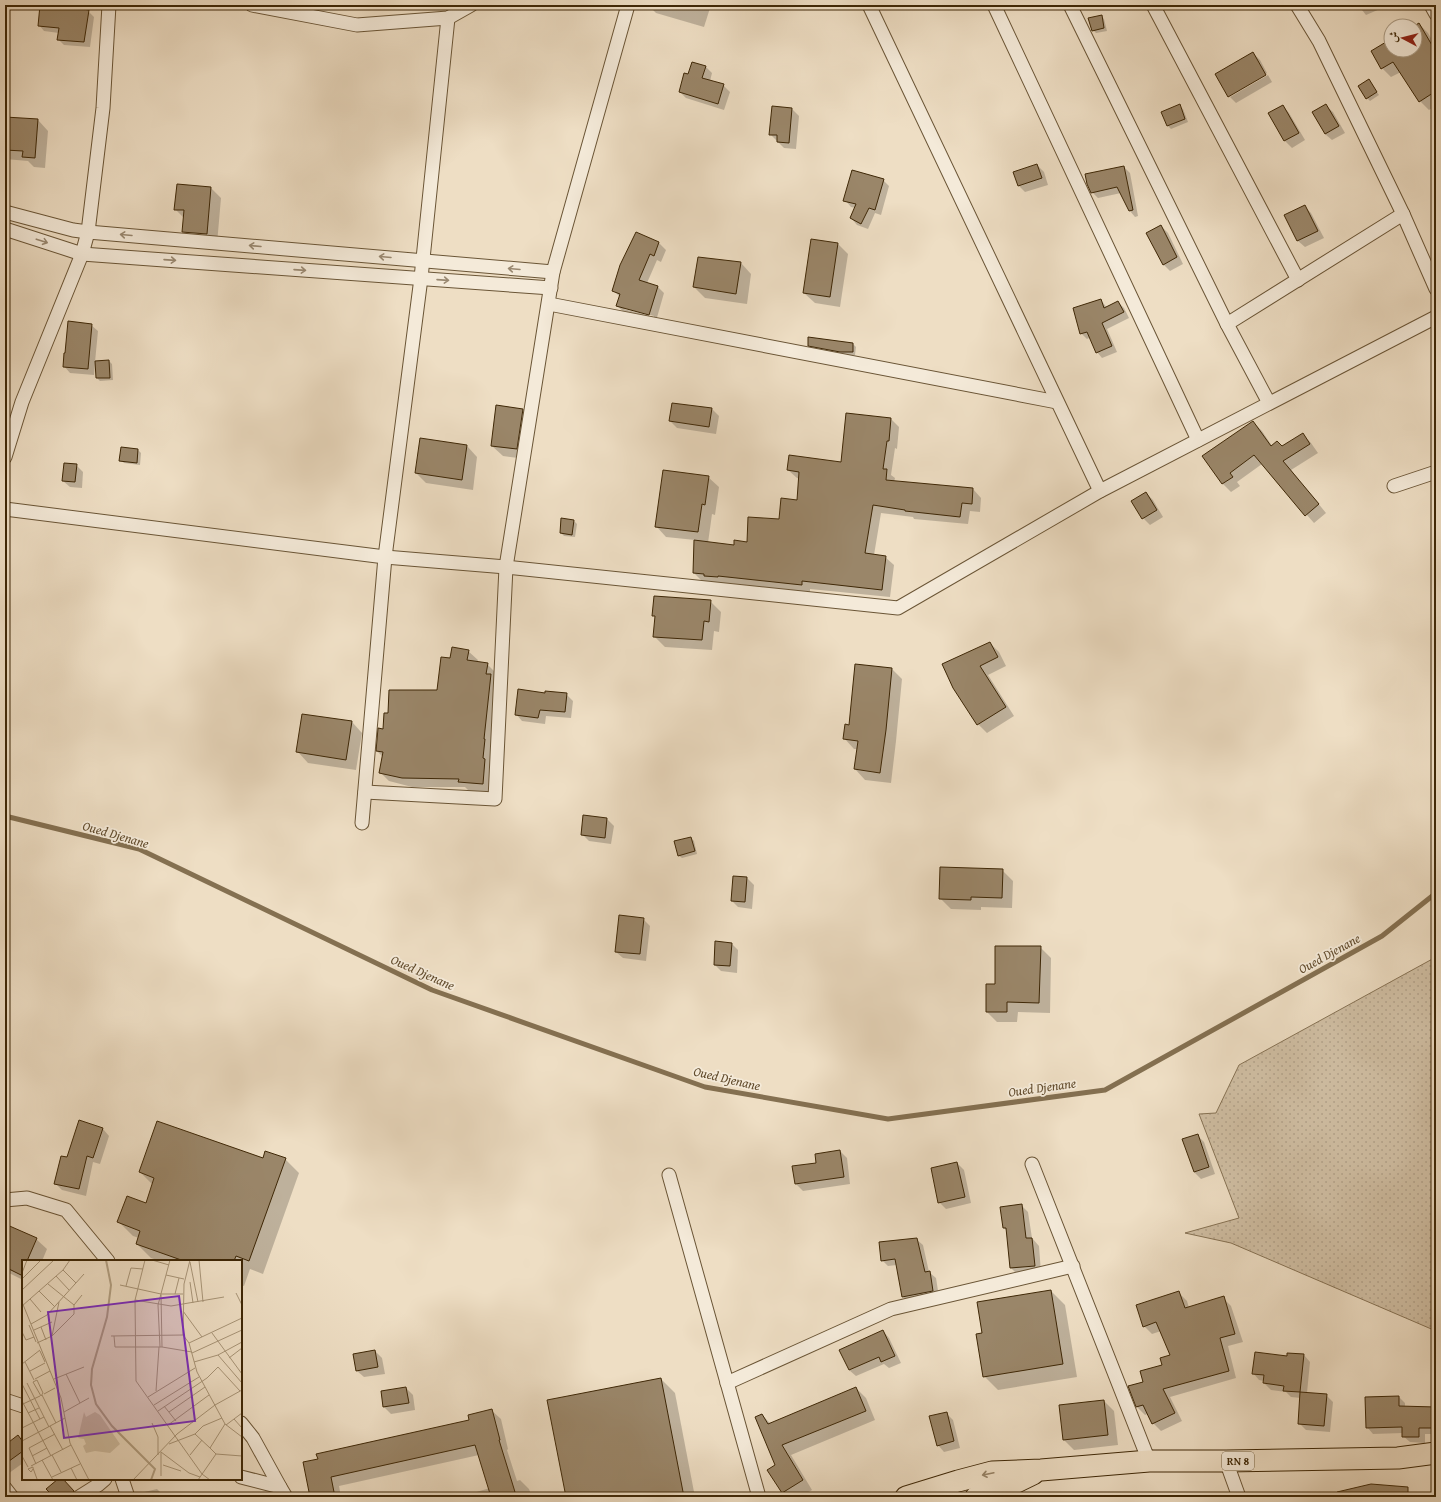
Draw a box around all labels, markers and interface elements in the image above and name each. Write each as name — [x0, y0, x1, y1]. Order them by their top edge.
north arrow — [1383, 18, 1423, 58]
text: ش — [1384, 30, 1402, 43]
one-way arrow — [120, 231, 133, 238]
one-way arrow — [36, 238, 49, 245]
one-way arrow — [249, 242, 262, 250]
one-way arrow — [379, 254, 392, 261]
one-way arrow — [163, 257, 176, 264]
one-way arrow — [508, 265, 521, 272]
one-way arrow — [293, 266, 306, 273]
one-way arrow — [436, 277, 449, 284]
water label: Oued Djenane — [80, 816, 151, 853]
water label: Oued Djenane — [1295, 929, 1364, 978]
water label: Oued Djenane — [388, 950, 458, 995]
water label: Oued Djenane — [692, 1062, 762, 1095]
water label: Oued Djenane — [1007, 1073, 1077, 1102]
inset map — [22, 1260, 242, 1480]
road number: RN 8 — [1222, 1452, 1254, 1470]
one-way arrow — [982, 1470, 995, 1478]

